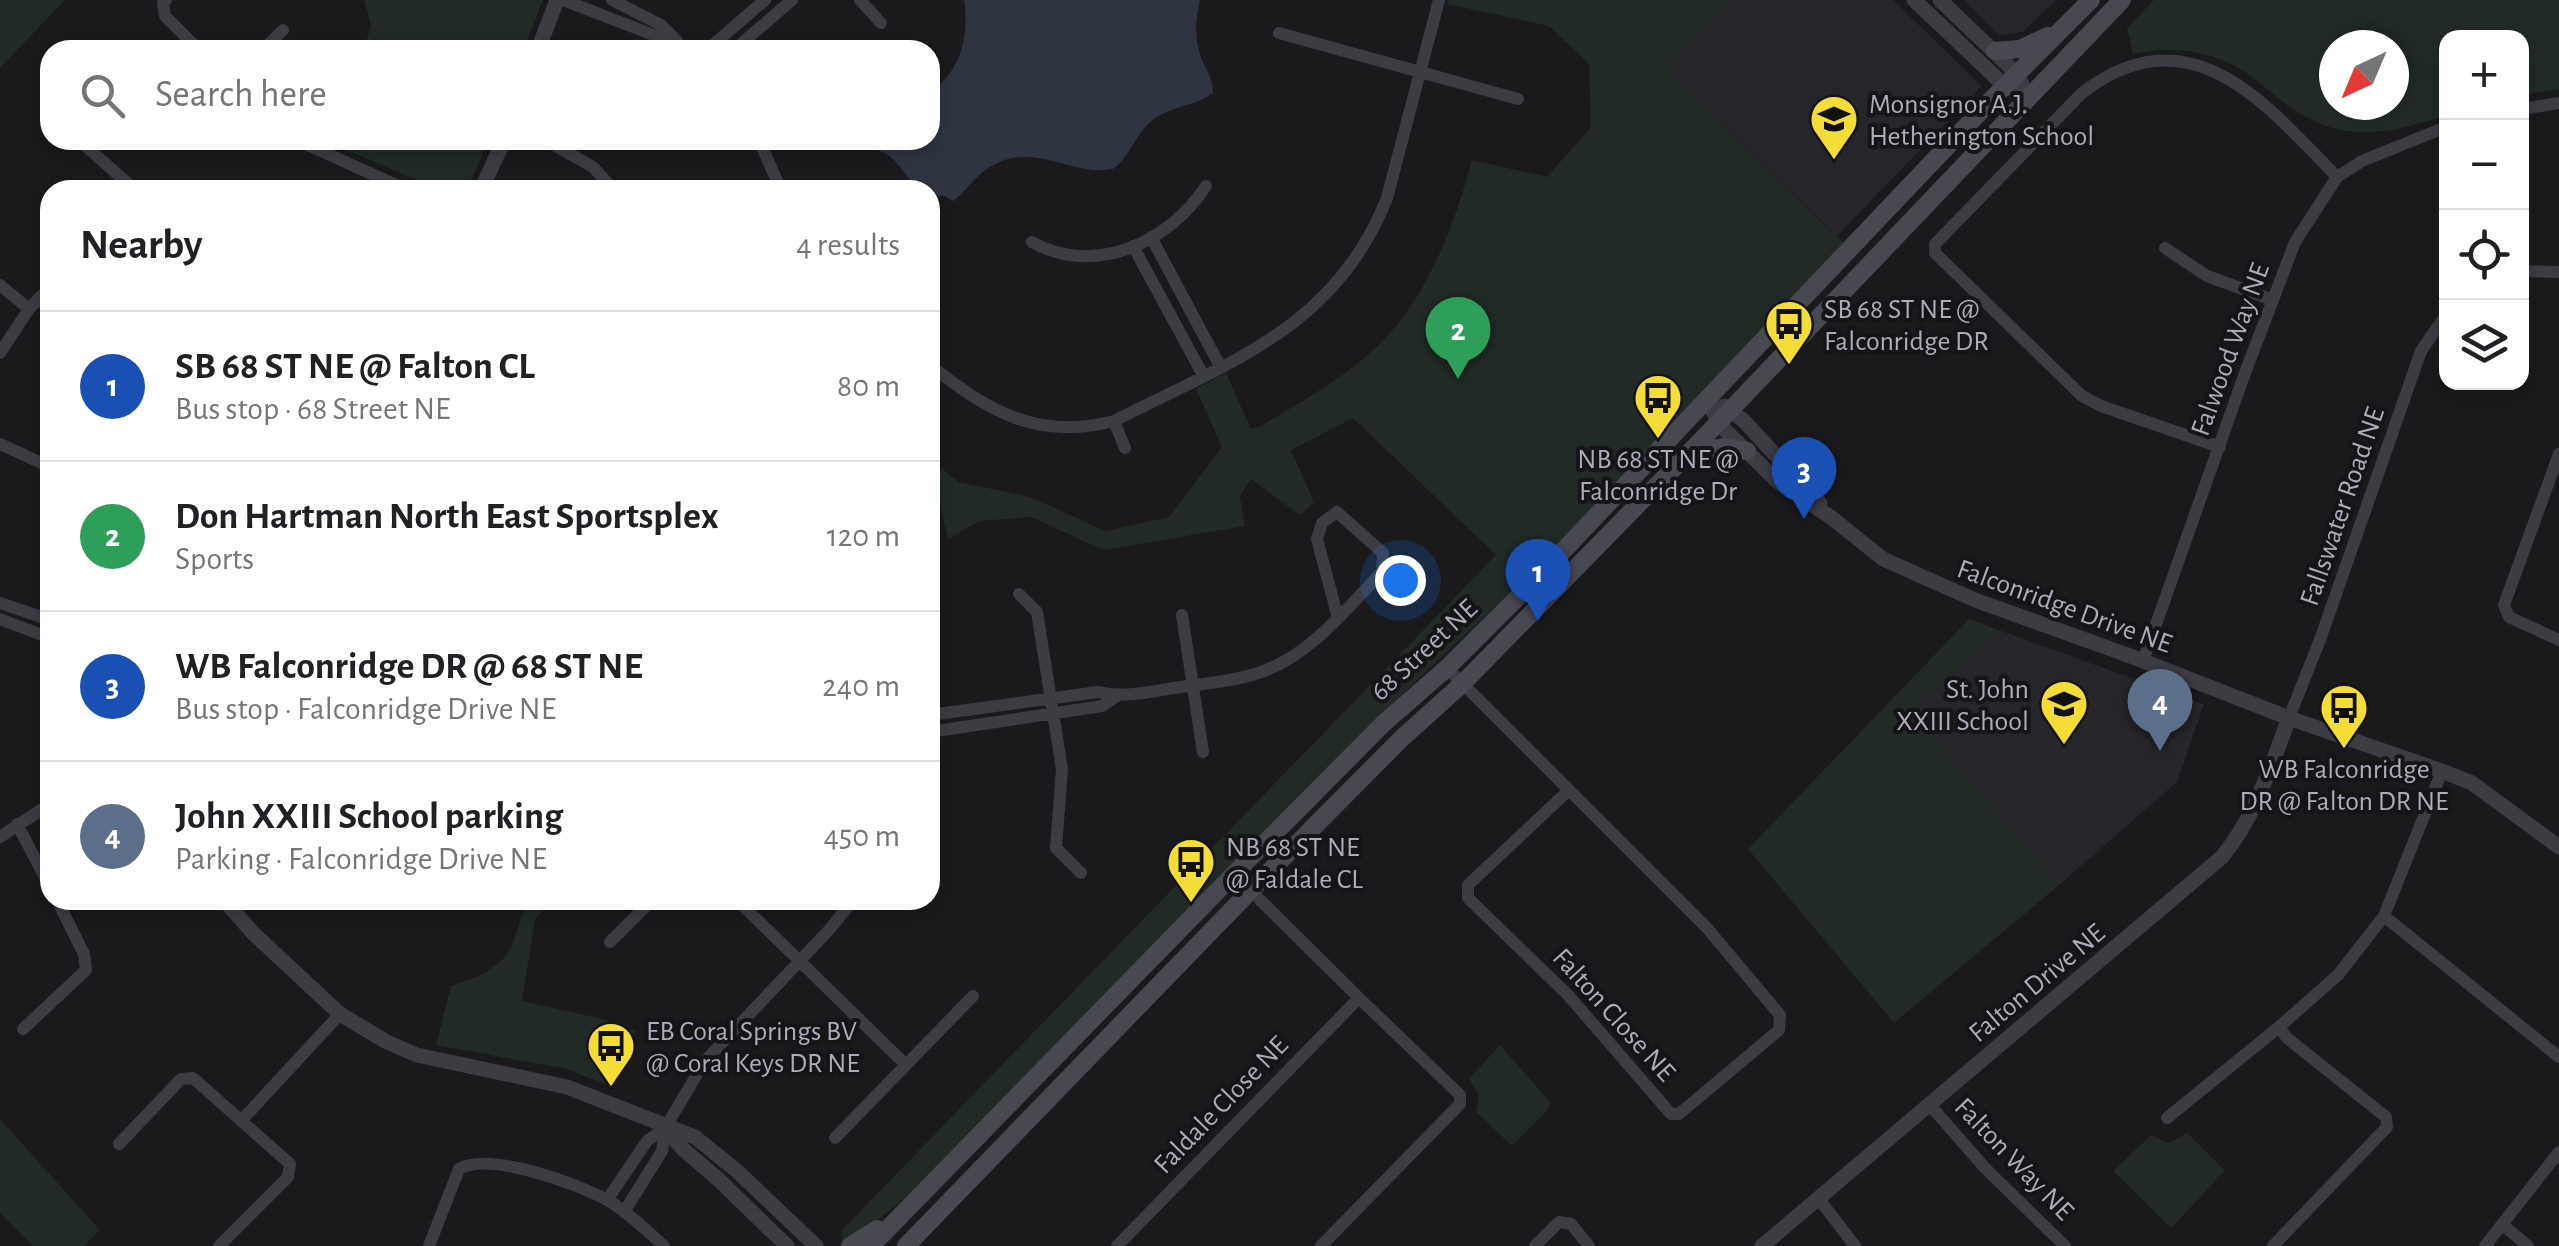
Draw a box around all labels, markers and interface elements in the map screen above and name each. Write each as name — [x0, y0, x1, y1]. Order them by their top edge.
north arrow — [2319, 30, 2409, 120]
map controls — [2439, 30, 2529, 390]
button: + — [2439, 30, 2529, 120]
search box — [40, 40, 940, 150]
icon: search — [75, 68, 130, 123]
text: Search here — [155, 76, 327, 114]
place label: Monsignor A.J. Hetherington School — [1869, 91, 2094, 151]
school or university icon: Monsignor A.J. Hetherington School — [1808, 93, 1860, 161]
button: − — [2439, 120, 2529, 210]
button: locate — [2439, 210, 2529, 300]
text: Nearby — [80, 224, 203, 266]
text: 4 results — [796, 229, 900, 261]
street label: Falwood Way NE — [2187, 260, 2275, 440]
pin: 2 — [1426, 296, 1490, 379]
place label: SB 68 ST NE @ Falconridge DR — [1824, 296, 1989, 356]
bus stop icon: SB 68 ST NE @ Falconridge DR — [1763, 298, 1815, 366]
button: layers — [2439, 300, 2529, 390]
text: SB 68 ST NE @ Falton CL — [175, 348, 535, 386]
text: 1 — [107, 370, 118, 402]
text: 80 m — [837, 370, 900, 402]
bus stop icon: NB 68 ST NE @ Falconridge Dr — [1632, 372, 1684, 440]
text: Bus stop · 68 Street NE — [175, 393, 451, 425]
street label: Fallswater Road NE — [2296, 404, 2390, 609]
pin: 3 — [1772, 436, 1836, 519]
place label: NB 68 ST NE @ Falconridge Dr — [1577, 446, 1739, 506]
text: Don Hartman North East Sportsplex — [175, 498, 718, 536]
text: 2 — [105, 520, 120, 552]
text: 120 m — [827, 520, 900, 552]
pin: 1 — [1506, 538, 1570, 621]
text: Sports — [175, 543, 254, 575]
your location — [1375, 555, 1426, 606]
street label: Falconridge Drive NE — [1953, 555, 2176, 659]
street label: 68 Street NE — [1366, 594, 1483, 706]
text: WB Falconridge DR @ 68 ST NE — [175, 648, 643, 686]
pin: 4 — [2128, 668, 2192, 751]
text: 3 — [106, 670, 119, 702]
text: 240 m — [822, 670, 900, 702]
place label: St. John XXIII School — [1896, 676, 2029, 736]
school or university icon: St. John XXIII School — [2038, 678, 2090, 746]
bus stop icon: WB Falconridge DR @ Falton DR NE — [2318, 682, 2370, 750]
text: Bus stop · Falconridge Drive NE — [175, 693, 556, 725]
place label: WB Falconridge DR @ Falton DR NE — [2239, 756, 2449, 816]
text: John XXIII School parking — [175, 798, 563, 836]
text: 4 — [104, 820, 121, 852]
text: 450 m — [823, 820, 900, 852]
place label: NB 68 ST NE @ Faldale CL — [1226, 834, 1363, 894]
bus stop icon: NB 68 ST NE @ Faldale CL — [1165, 836, 1217, 904]
text: Parking · Falconridge Drive NE — [175, 843, 547, 875]
street label: Falton Drive NE — [1964, 919, 2111, 1048]
street label: Falton Close NE — [1547, 944, 1680, 1087]
place label: EB Coral Springs BV @ Coral Keys DR NE — [646, 1018, 860, 1078]
bus stop icon: EB Coral Springs BV @ Coral Keys DR NE — [585, 1020, 637, 1088]
street label: Faldale Close NE — [1149, 1031, 1294, 1179]
street label: Falton Way NE — [1949, 1093, 2078, 1226]

